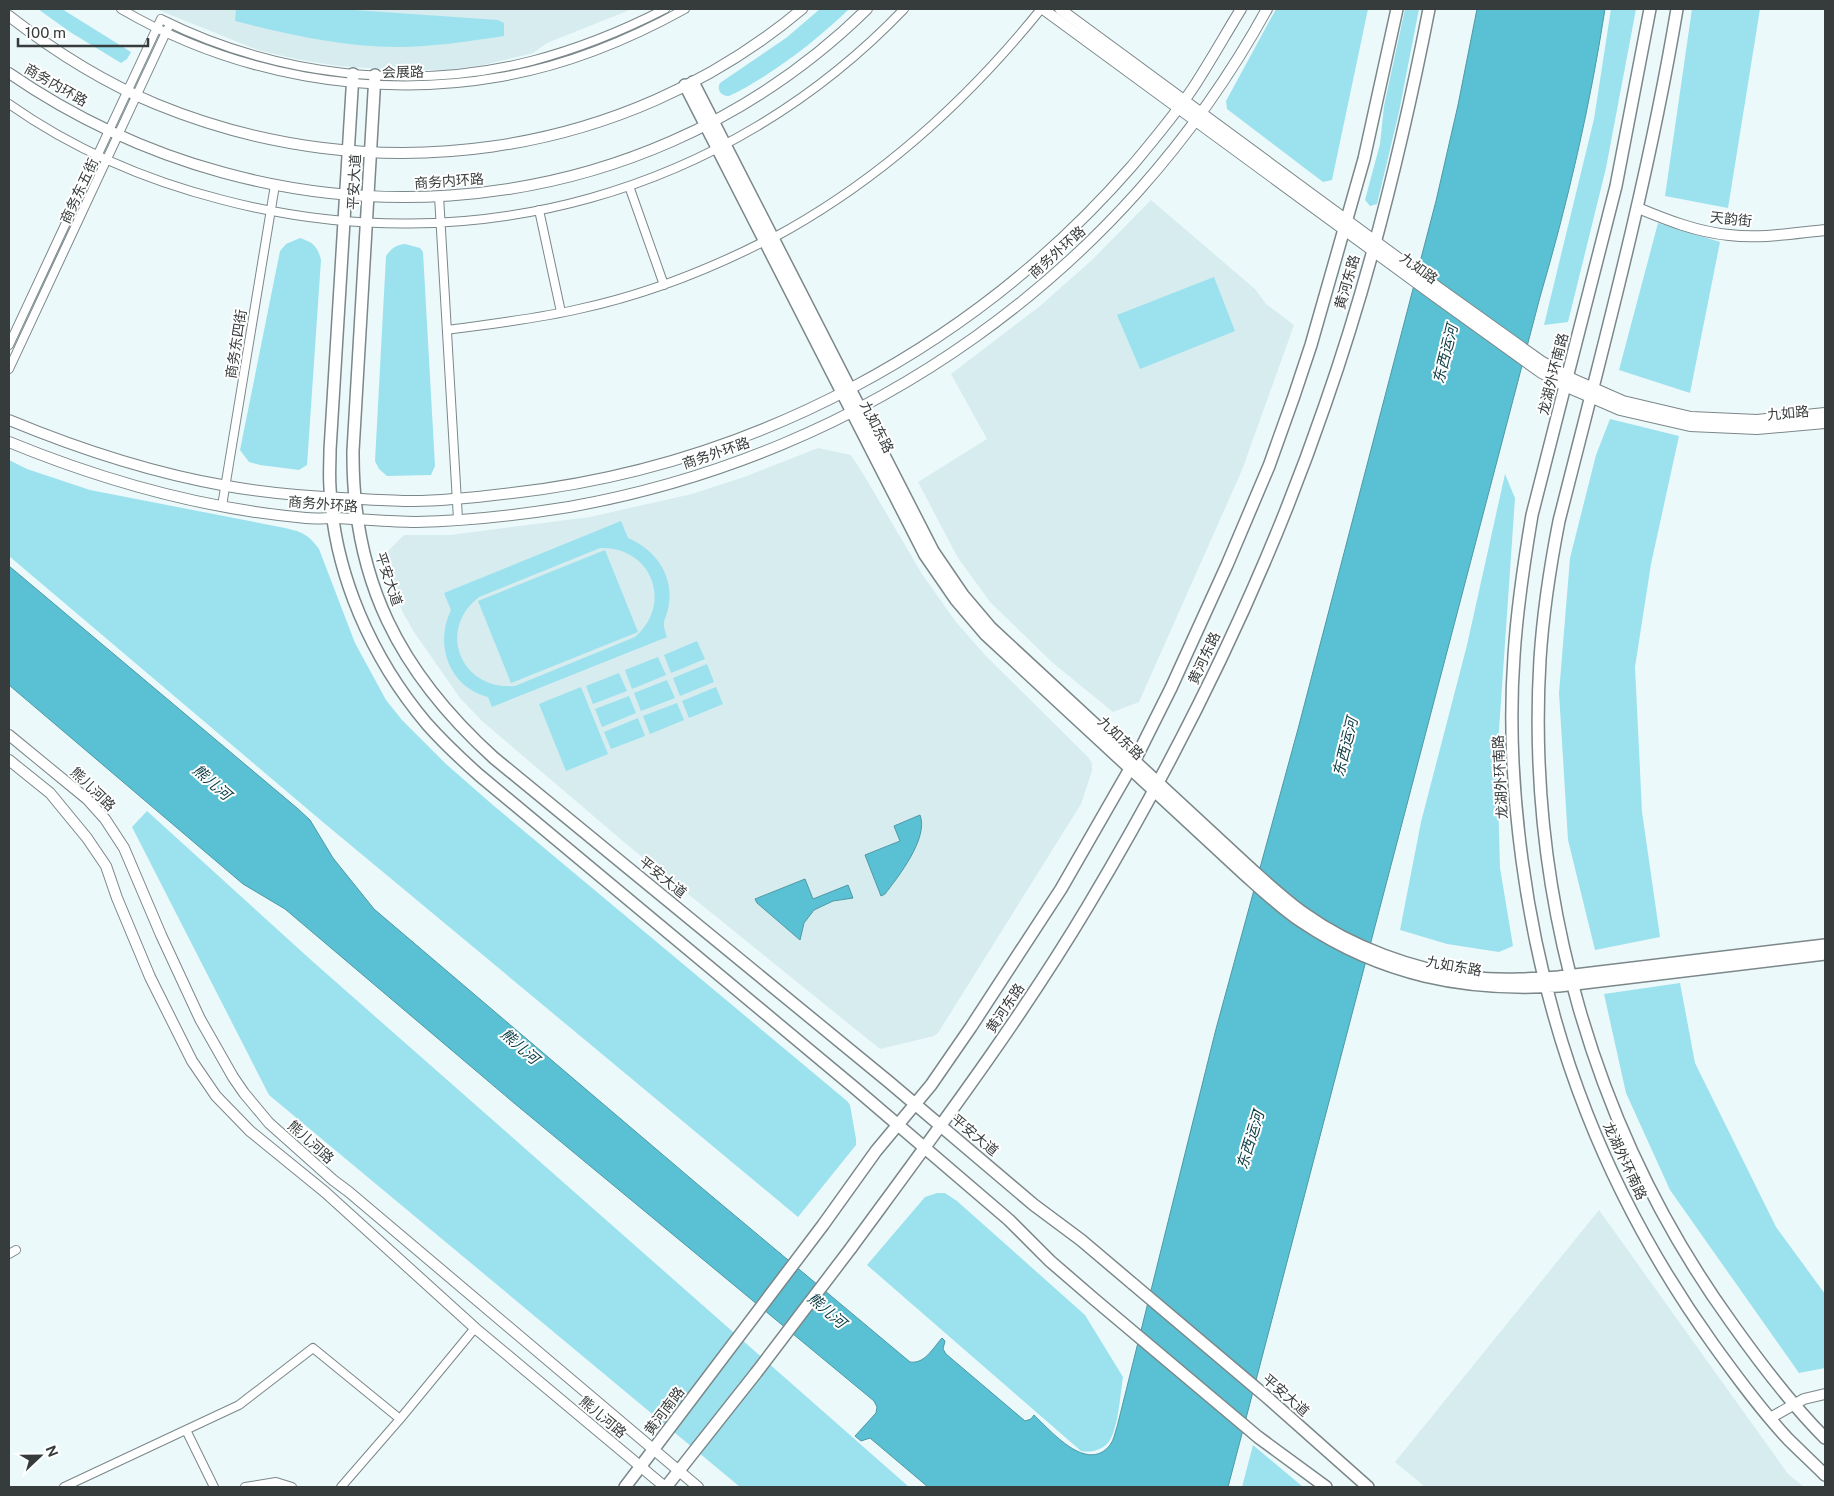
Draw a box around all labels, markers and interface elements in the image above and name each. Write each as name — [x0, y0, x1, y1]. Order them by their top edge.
scale bar — [18, 15, 148, 47]
text: 100 m — [25, 24, 66, 41]
street label: 商务内环路 — [22, 61, 90, 109]
street label: 会展路 — [382, 64, 424, 80]
street label: 平安大道 — [345, 154, 363, 210]
street label: 商务东五街 — [57, 156, 101, 226]
street label: 商务内环路 — [414, 171, 484, 191]
street label: 天韵街 — [1709, 209, 1753, 229]
street label: 商务外环路 — [1026, 223, 1088, 281]
street label: 九如路 — [1397, 249, 1441, 287]
street label: 黄河东路 — [1332, 253, 1362, 311]
street label: 商务东四街 — [223, 308, 249, 380]
water label: 东西运河 — [1429, 320, 1461, 385]
street label: 龙湖外环南路 — [1535, 331, 1571, 417]
street label: 九如东路 — [857, 398, 897, 456]
street label: 九如路 — [1766, 403, 1810, 423]
street label: 商务外环路 — [680, 434, 752, 472]
street label: 商务外环路 — [288, 494, 358, 514]
street label: 平安大道 — [372, 550, 406, 608]
street label: 黄河东路 — [1185, 629, 1223, 687]
street label: 九如东路 — [1095, 713, 1147, 763]
water label: 东西运河 — [1329, 713, 1361, 778]
street label: 龙湖外环南路 — [1490, 735, 1510, 819]
water label: 熊儿河 — [189, 761, 237, 805]
street label: 熊儿河路 — [67, 764, 119, 814]
street label: 平安大道 — [636, 853, 690, 901]
street label: 九如东路 — [1425, 953, 1483, 979]
street label: 黄河东路 — [983, 980, 1027, 1036]
water label: 熊儿河 — [497, 1025, 545, 1069]
water label: 东西运河 — [1233, 1106, 1268, 1171]
street label: 平安大道 — [948, 1111, 1002, 1159]
street label: 熊儿河路 — [285, 1117, 337, 1167]
street label: 龙湖外环南路 — [1600, 1120, 1650, 1202]
water label: 熊儿河 — [804, 1289, 852, 1333]
street label: 平安大道 — [1260, 1371, 1312, 1419]
street label: 黄河南路 — [641, 1384, 687, 1438]
street label: 熊儿河路 — [576, 1393, 630, 1441]
north arrow — [15, 1431, 65, 1481]
text: N — [43, 1443, 62, 1459]

